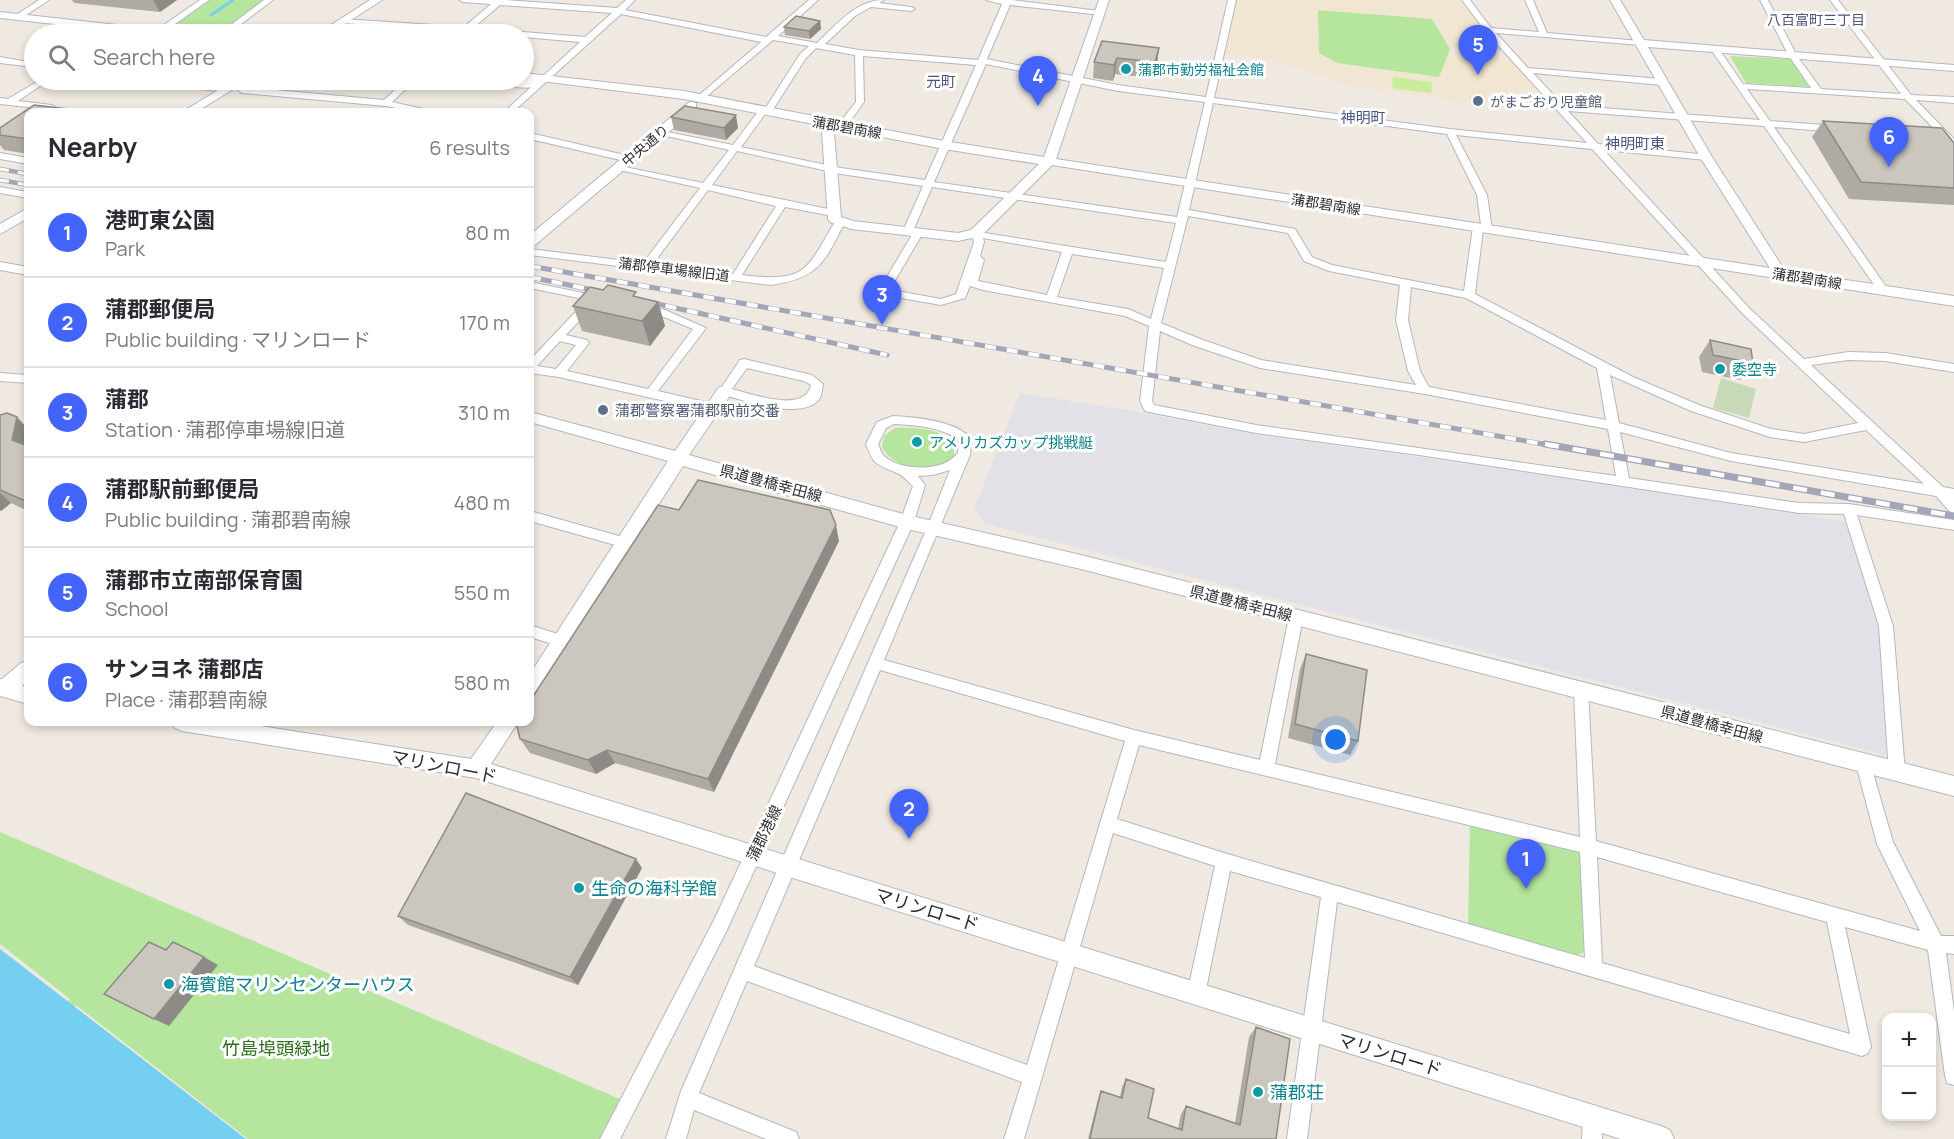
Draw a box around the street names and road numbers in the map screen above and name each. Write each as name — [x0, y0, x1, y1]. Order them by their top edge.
street label: 蒲郡碧南線 — [811, 112, 883, 142]
street label: 中央通り — [617, 120, 673, 170]
street label: 蒲郡碧南線 — [1290, 189, 1362, 219]
street label: 蒲郡停車場線旧道 — [617, 253, 731, 285]
street label: 蒲郡碧南線 — [1771, 263, 1843, 293]
street label: 県道豊橋幸田線 — [718, 459, 824, 507]
street label: 県道豊橋幸田線 — [1188, 580, 1294, 626]
street label: 県道豊橋幸田線 — [1659, 700, 1765, 748]
street label: マリンロード — [389, 744, 499, 788]
street label: 蒲郡港線 — [741, 801, 787, 865]
street label: マリンロード — [872, 882, 982, 936]
street label: マリンロード — [1335, 1027, 1445, 1081]

